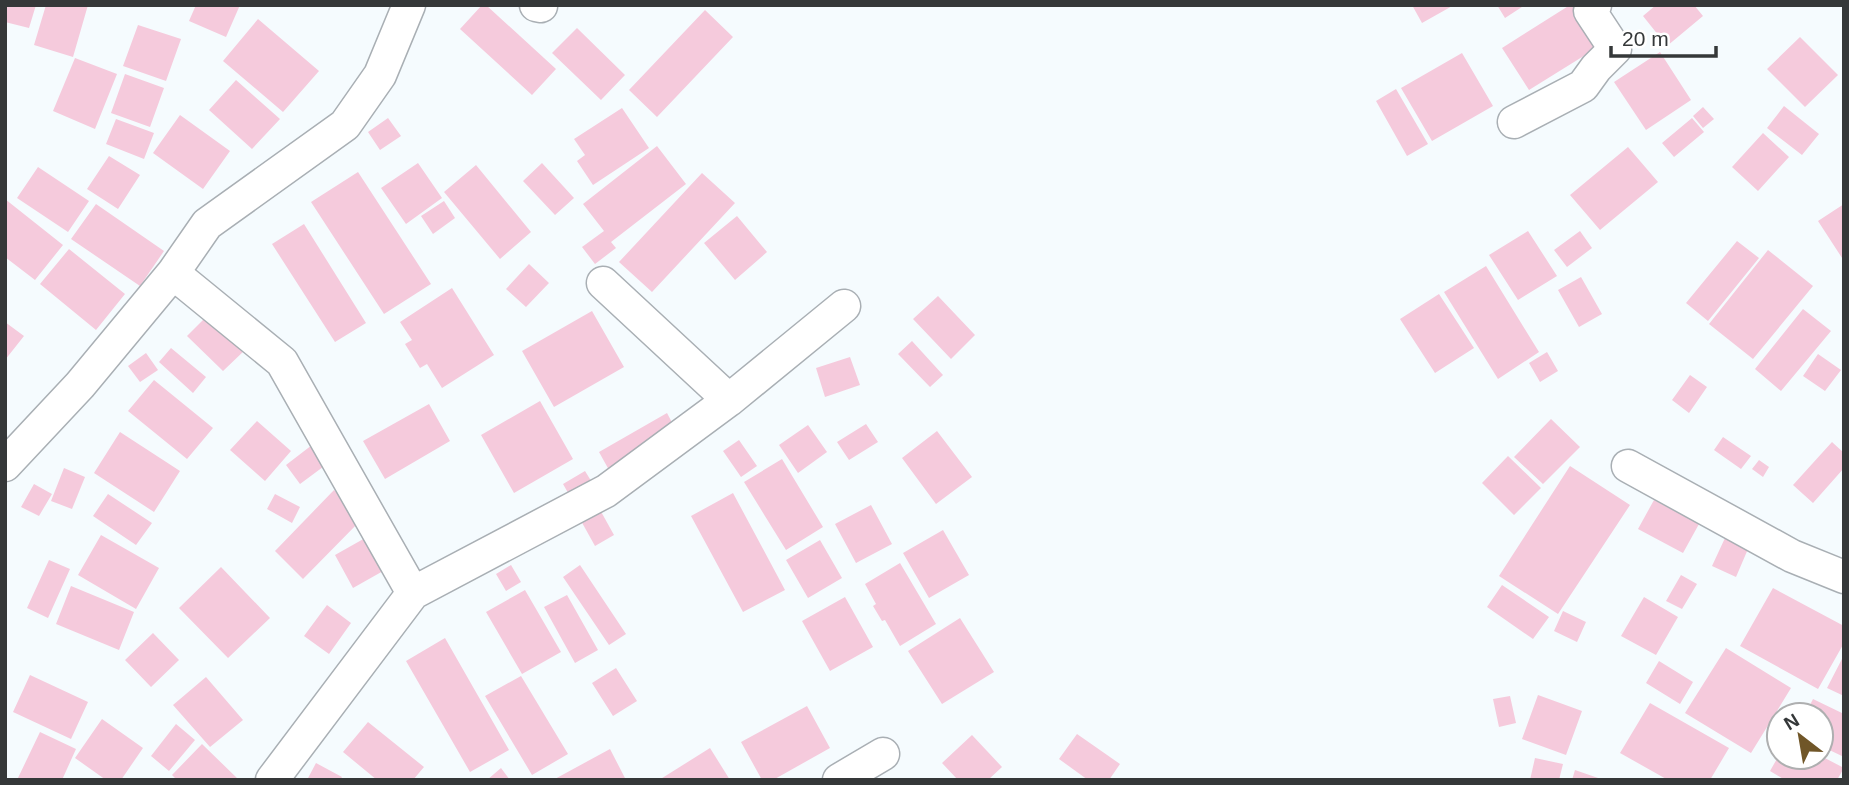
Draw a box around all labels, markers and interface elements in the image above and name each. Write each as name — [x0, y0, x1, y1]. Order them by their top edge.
scale bar — [1611, 14, 1716, 58]
text: 20 m — [1622, 27, 1669, 50]
north arrow — [1765, 701, 1835, 771]
text: N — [1780, 709, 1803, 734]

